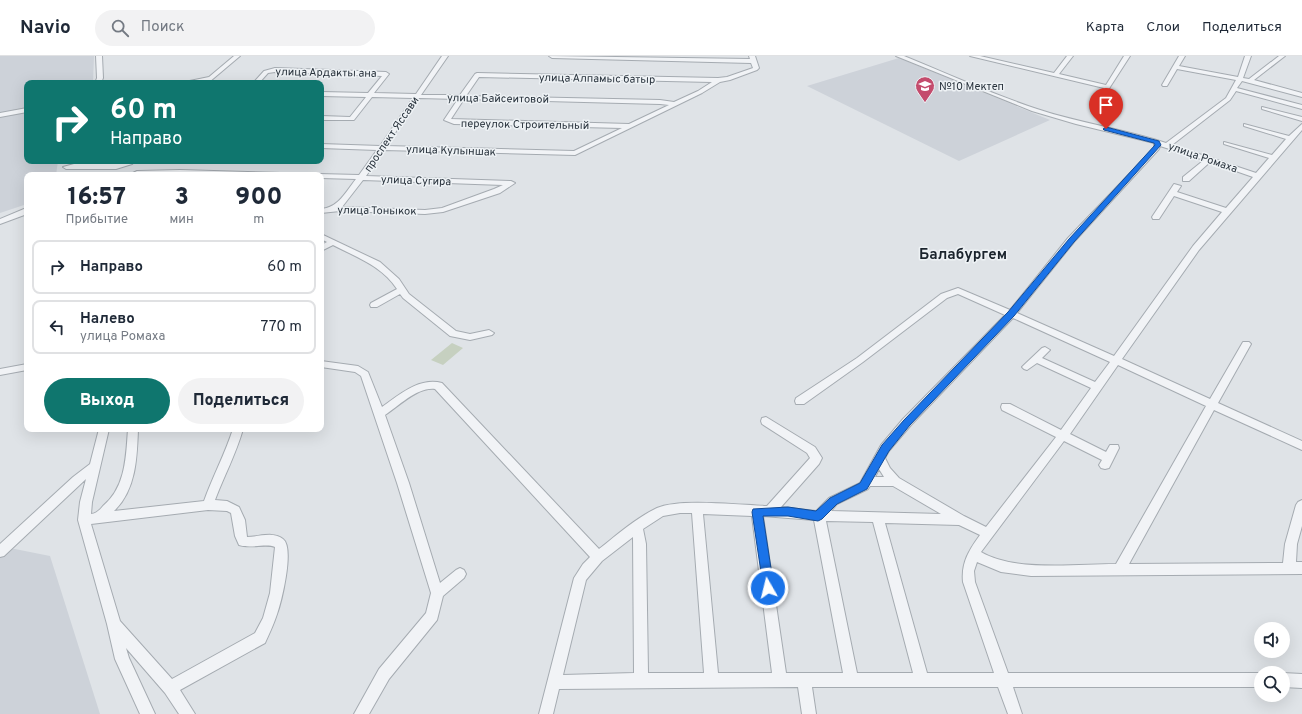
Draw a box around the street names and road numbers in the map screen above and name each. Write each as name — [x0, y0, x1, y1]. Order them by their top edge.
street label: улица Ардакты ана — [275, 65, 377, 81]
street label: улица Алпамыс батыр — [539, 71, 655, 87]
street label: улица Байсеитовой — [447, 91, 549, 107]
street label: проспект Яссави — [361, 94, 422, 175]
street label: переулок Строительный — [461, 117, 589, 133]
street label: улица Ромаха — [1166, 140, 1239, 176]
street label: улица Кулыншак — [406, 142, 496, 160]
street label: улица Сугира — [381, 173, 452, 189]
street label: улица Тоныкок — [337, 203, 417, 219]

